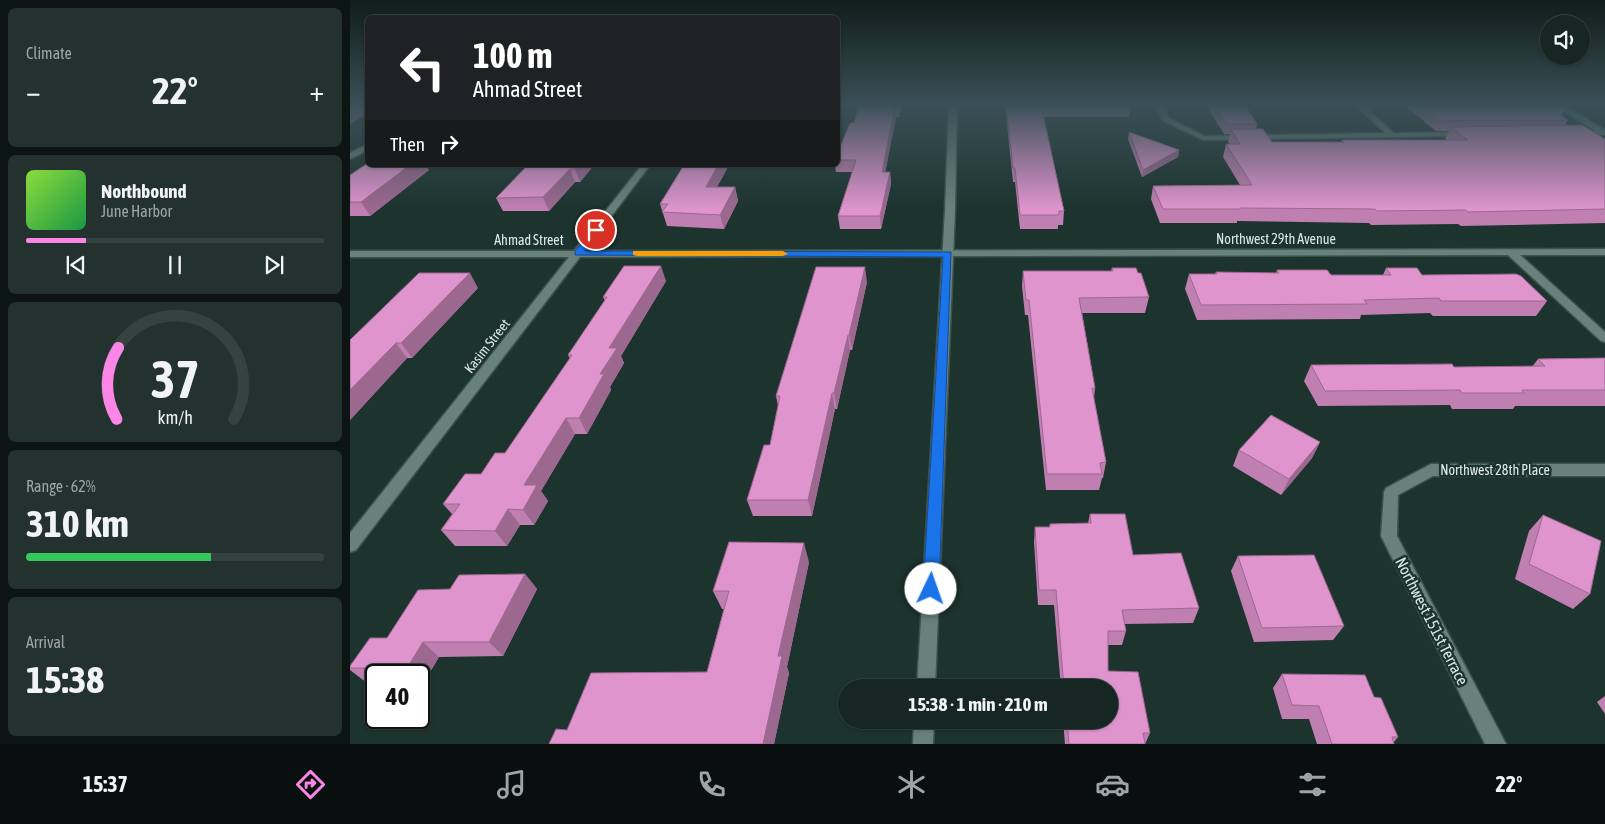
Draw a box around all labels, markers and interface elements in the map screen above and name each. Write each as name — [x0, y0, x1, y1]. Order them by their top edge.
map controls — [1540, 15, 1590, 65]
button: sound — [1540, 15, 1590, 65]
icon: left — [390, 35, 455, 100]
text: 100 m — [473, 35, 552, 75]
text: Climate — [26, 44, 72, 62]
text: 22° — [152, 69, 198, 112]
text: − — [26, 75, 41, 107]
text: + — [309, 75, 324, 107]
text: Ahmad Street — [473, 76, 582, 102]
icon: right — [435, 130, 463, 158]
text: Then — [390, 133, 425, 155]
text: Northbound — [101, 180, 187, 202]
text: June Harbor — [101, 202, 172, 220]
pin — [575, 209, 617, 251]
icon: arrive — [582, 216, 610, 244]
street label: Northwest 29th Avenue — [1216, 231, 1336, 247]
street label: Ahmad Street — [494, 232, 564, 248]
icon: previous — [62, 251, 90, 279]
icon: pause — [161, 251, 189, 279]
icon: next — [260, 251, 288, 279]
street label: Kasim Street — [461, 316, 513, 376]
text: 37 — [151, 349, 199, 409]
text: km/h — [157, 407, 193, 428]
street label: Northwest 28th Place — [1440, 462, 1550, 478]
text: Range · 62% — [26, 477, 96, 495]
text: 310 km — [26, 502, 129, 545]
street label: Northwest 151st Terrace — [1392, 554, 1472, 688]
position arrow — [904, 562, 956, 614]
text: Arrival — [26, 633, 65, 651]
text: 15:38 — [26, 658, 104, 701]
speed limit sign: 40 — [365, 664, 430, 729]
text: 15:38 · 1 min · 210 m — [908, 693, 1048, 715]
icon: directions — [293, 767, 328, 802]
icon: music — [494, 767, 529, 802]
icon: phone — [694, 767, 729, 802]
icon: climate — [894, 767, 929, 802]
icon: car — [1095, 767, 1130, 802]
icon: filters — [1295, 767, 1330, 802]
text: 15:37 — [83, 771, 128, 797]
text: 22° — [1495, 771, 1522, 797]

